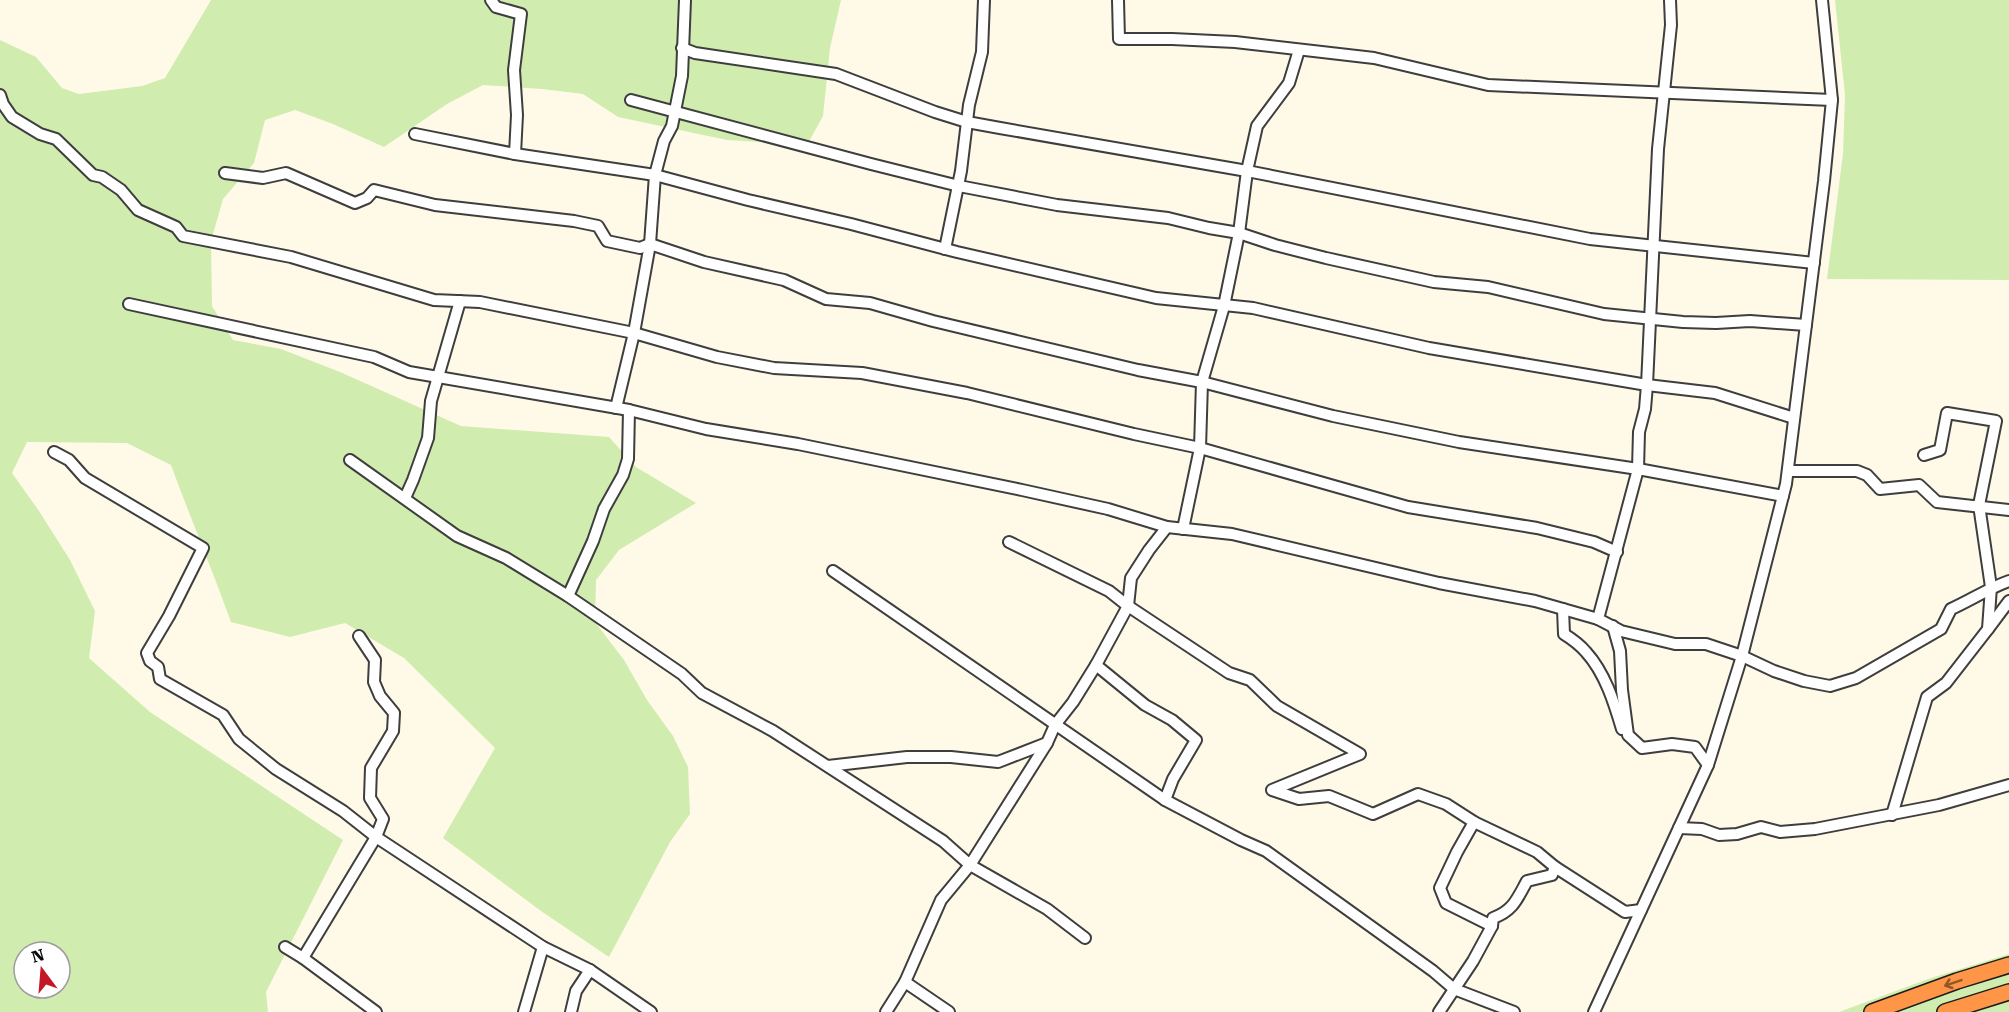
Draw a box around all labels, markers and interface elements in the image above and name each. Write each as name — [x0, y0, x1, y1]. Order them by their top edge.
north arrow — [12, 940, 72, 1000]
text: N — [29, 945, 47, 967]
one-way arrow — [1944, 978, 1963, 989]

